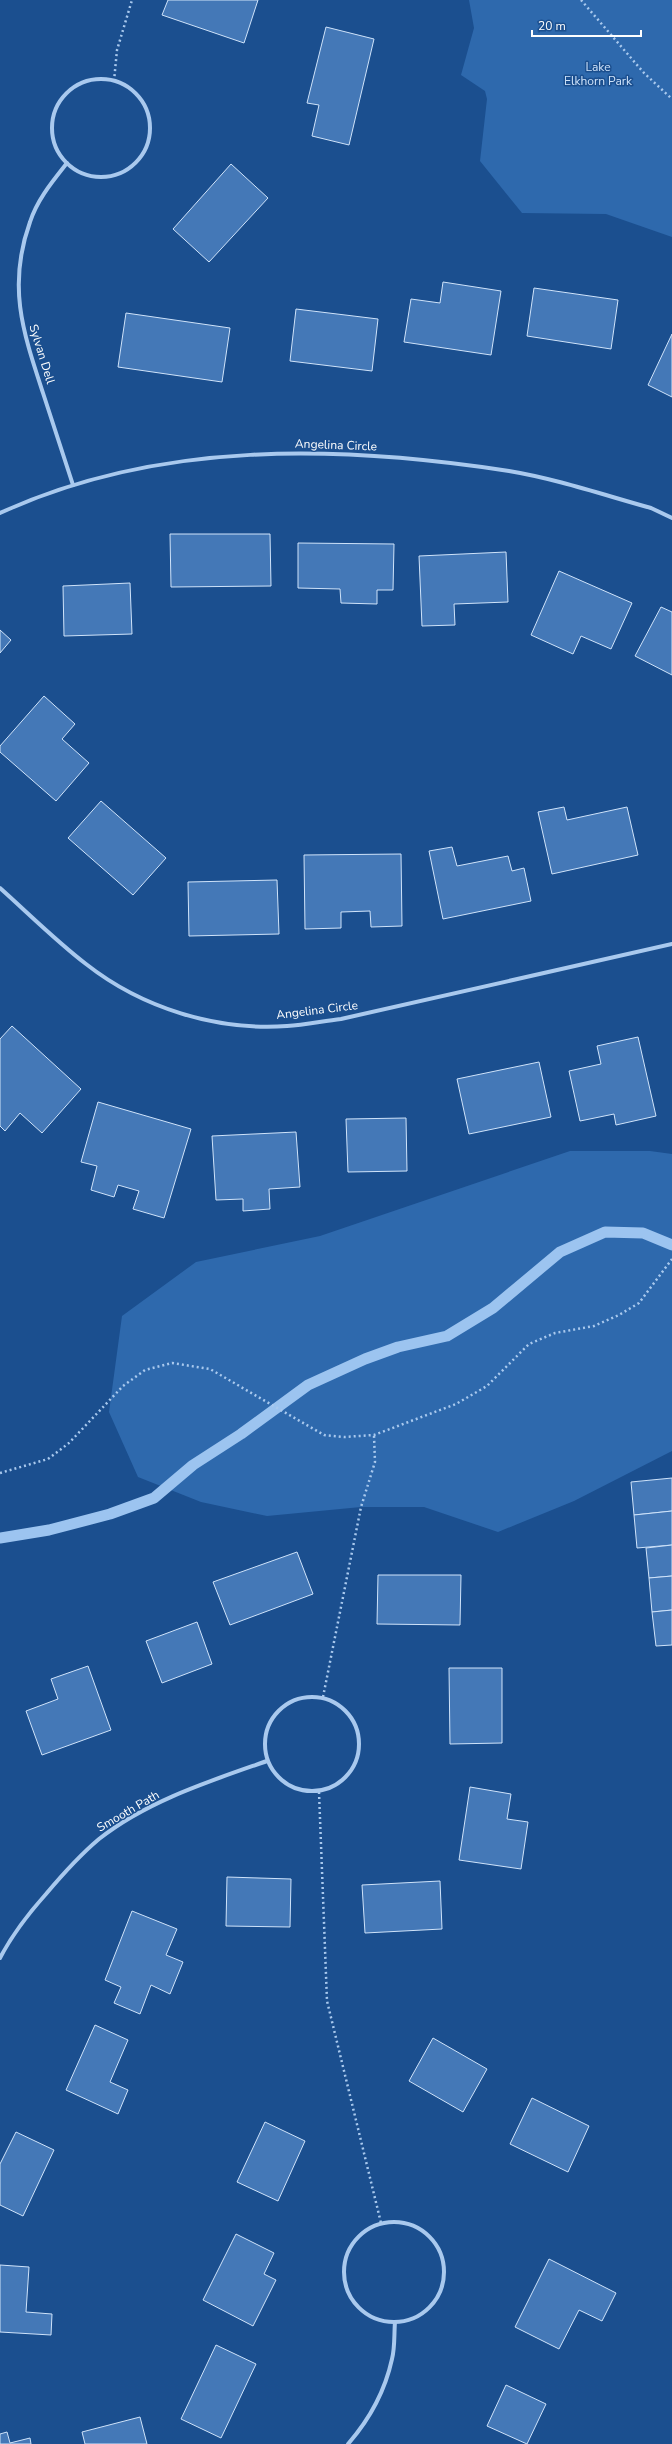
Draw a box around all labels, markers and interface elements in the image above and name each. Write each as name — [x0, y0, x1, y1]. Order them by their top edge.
scale bar — [532, 12, 641, 38]
text: 20 m — [538, 18, 566, 34]
park label: Lake Elkhorn Park — [564, 59, 633, 89]
street label: Sylvan Dell — [25, 322, 59, 386]
street label: Angelina Circle — [295, 436, 377, 454]
street label: Angelina Circle — [275, 997, 359, 1023]
street label: Smooth Path — [94, 1787, 162, 1835]

